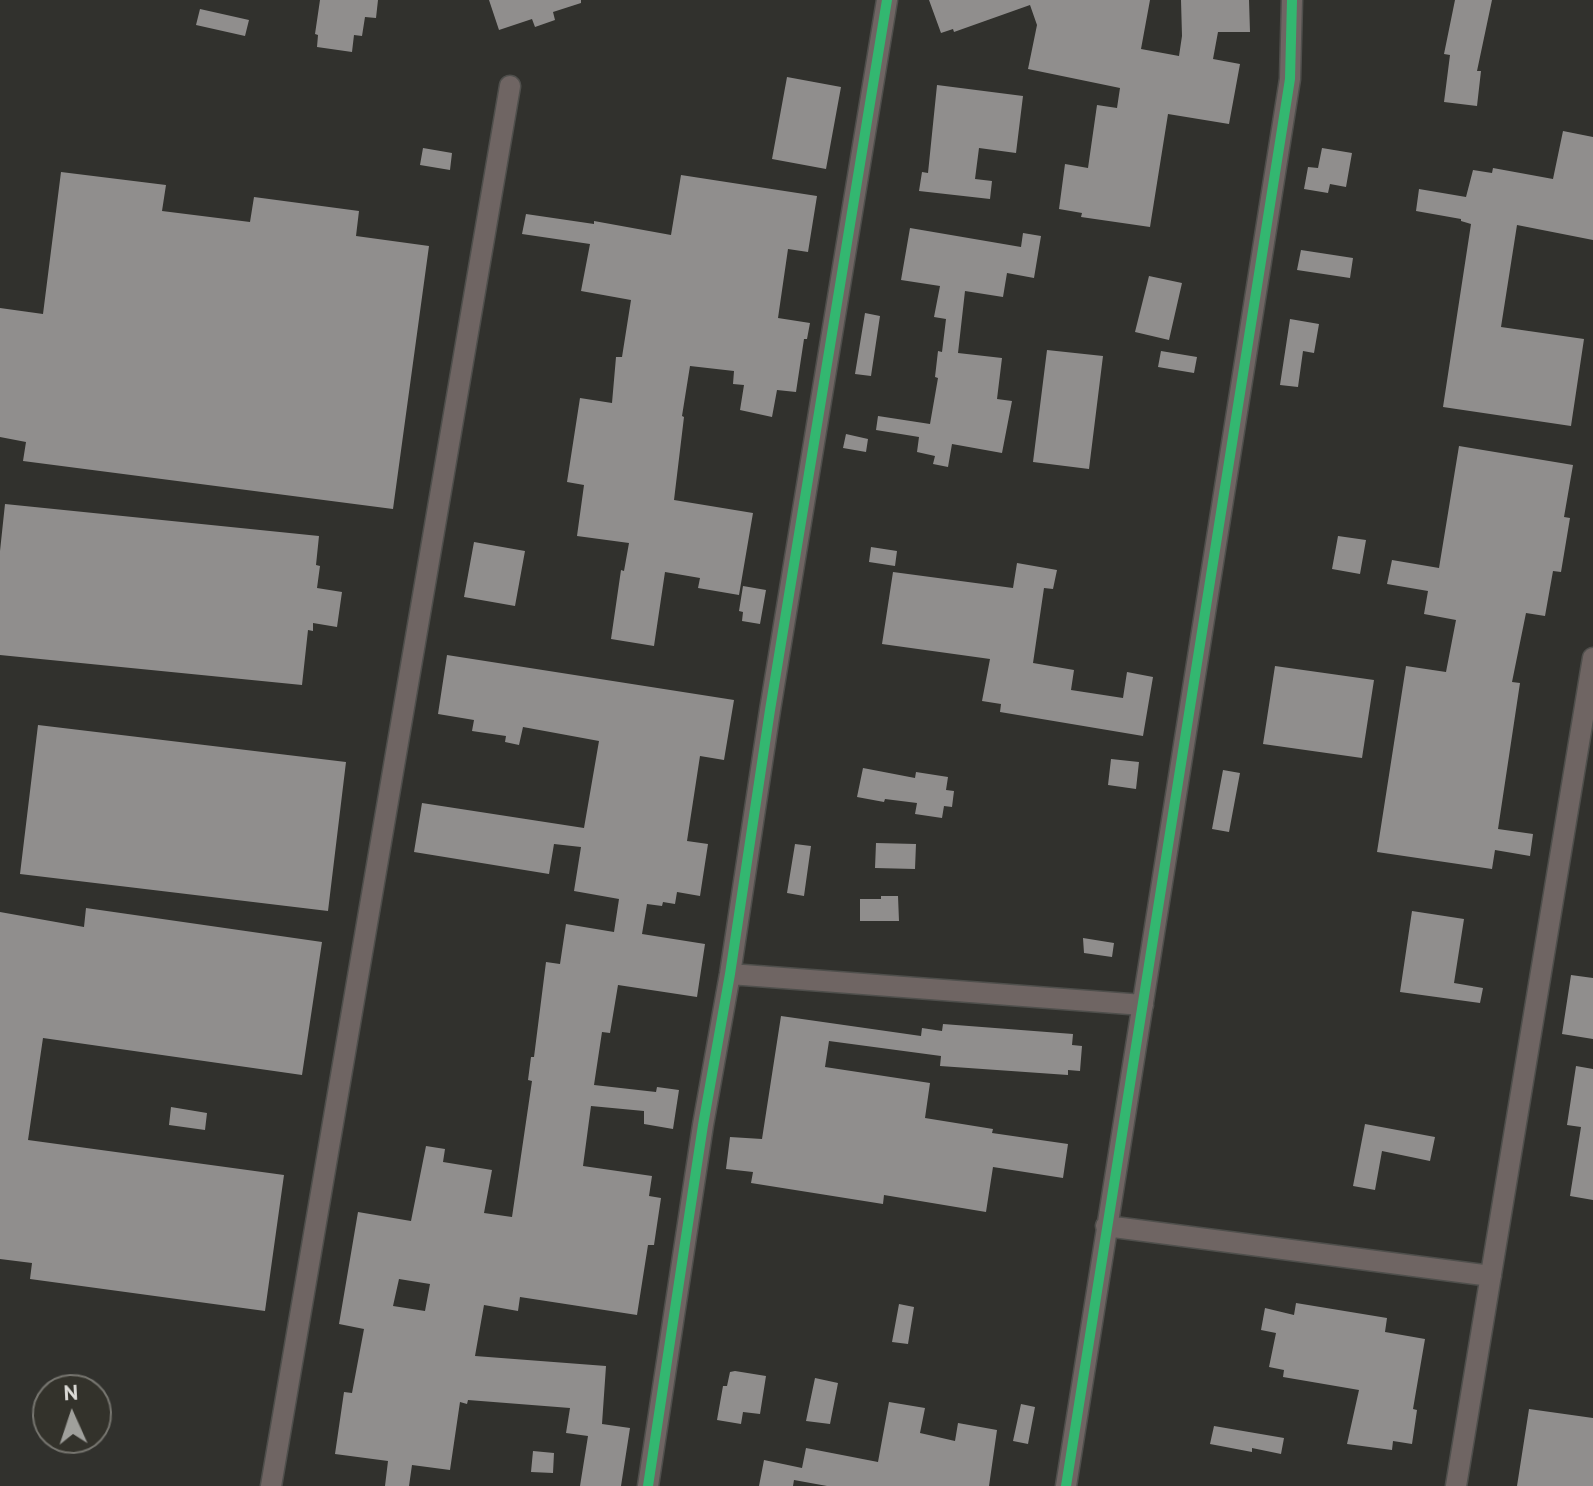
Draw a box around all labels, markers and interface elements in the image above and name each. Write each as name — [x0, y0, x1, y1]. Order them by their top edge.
north arrow — [32, 1374, 112, 1454]
text: N — [63, 1378, 79, 1406]

